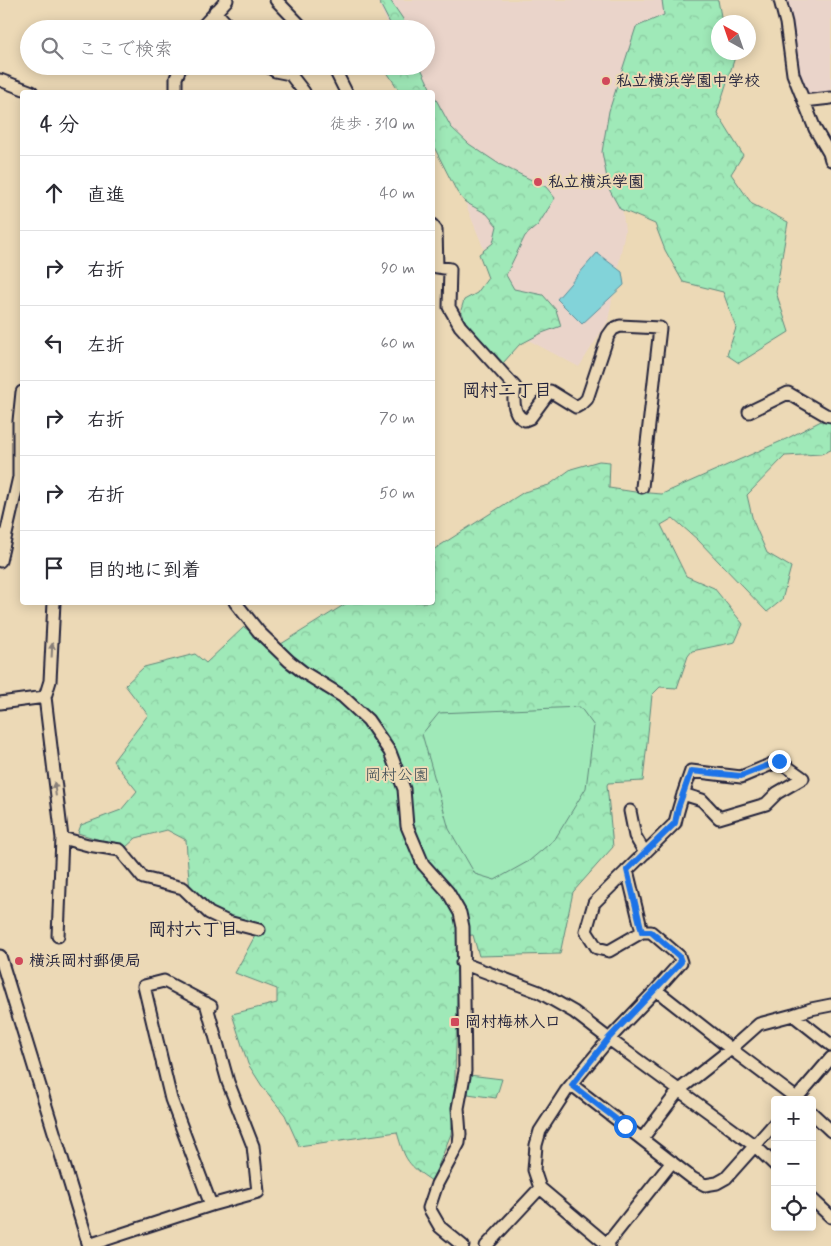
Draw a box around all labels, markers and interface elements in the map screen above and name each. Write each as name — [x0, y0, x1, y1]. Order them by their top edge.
north arrow — [711, 15, 756, 60]
search box — [20, 20, 435, 75]
icon: search — [38, 34, 66, 62]
text: ここで検索 — [78, 37, 173, 62]
place label: 私立横浜学園中学校 — [616, 71, 760, 92]
marker: 私立横浜学園中学校 — [600, 75, 612, 87]
text: 4 分 — [40, 111, 79, 139]
text: 徒歩 · 310 m — [330, 114, 415, 135]
place label: 私立横浜学園 — [548, 172, 644, 193]
marker: 私立横浜学園 — [532, 176, 544, 188]
icon: ahead — [40, 179, 68, 207]
text: 直進 — [87, 183, 125, 208]
text: 40 m — [379, 183, 415, 204]
icon: right — [40, 254, 68, 282]
text: 右折 — [87, 258, 125, 283]
text: 90 m — [381, 258, 415, 279]
icon: left — [40, 329, 68, 357]
text: 左折 — [87, 333, 125, 358]
text: 60 m — [381, 333, 415, 354]
district label: 岡村二丁目 — [462, 379, 552, 403]
icon: right — [40, 404, 68, 432]
text: 右折 — [87, 408, 125, 433]
text: 70 m — [379, 408, 415, 429]
icon: right — [40, 479, 68, 507]
text: 右折 — [87, 483, 125, 508]
text: 50 m — [379, 483, 415, 504]
icon: arrive — [40, 554, 68, 582]
text: 目的地に到着 — [87, 558, 201, 583]
one-way arrow — [48, 642, 56, 658]
route end — [768, 750, 791, 773]
park label: 岡村公園 — [365, 765, 429, 786]
one-way arrow — [51, 781, 59, 797]
district label: 岡村六丁目 — [148, 918, 238, 942]
place label: 横浜岡村郵便局 — [29, 951, 141, 972]
marker: 横浜岡村郵便局 — [13, 955, 25, 967]
place label: 岡村梅林入口 — [465, 1012, 561, 1033]
marker: 岡村梅林入口 — [449, 1016, 461, 1028]
map controls — [771, 1096, 816, 1231]
button: + — [771, 1096, 816, 1141]
route start — [614, 1115, 637, 1138]
button: − — [771, 1141, 816, 1186]
button: locate — [771, 1186, 816, 1231]

